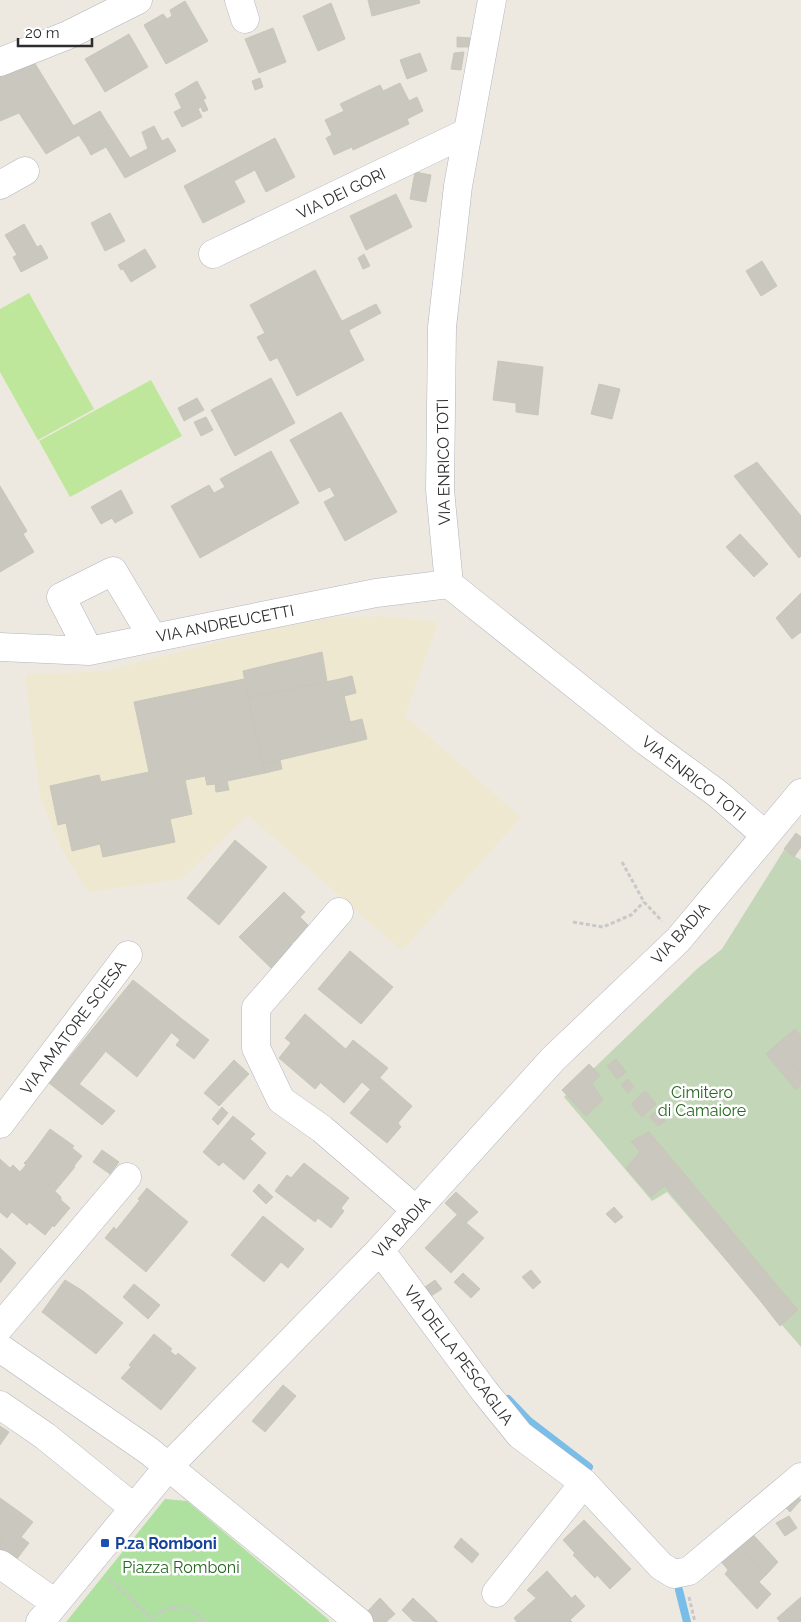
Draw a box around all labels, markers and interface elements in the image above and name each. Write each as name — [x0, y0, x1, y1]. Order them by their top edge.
scale bar — [18, 15, 91, 47]
text: 20 m — [25, 24, 60, 42]
street label: VIA DEI GORI — [294, 164, 389, 223]
street label: VIA ENRICO TOTI — [433, 398, 454, 526]
street label: VIA ANDREUCETTI — [155, 601, 296, 646]
street label: VIA ENRICO TOTI — [638, 732, 750, 825]
street label: VIA BADIA — [647, 899, 714, 968]
street label: VIA AMATORE SCIESA — [17, 956, 130, 1098]
park label: Cimitero di Camaiore — [658, 1083, 746, 1120]
street label: VIA BADIA — [369, 1192, 434, 1262]
street label: VIA DELLA PESCAGLIA — [400, 1282, 517, 1429]
place label: P.za Romboni — [115, 1534, 217, 1553]
marker: P.za Romboni — [99, 1537, 111, 1549]
park label: Piazza Romboni — [122, 1558, 240, 1577]

